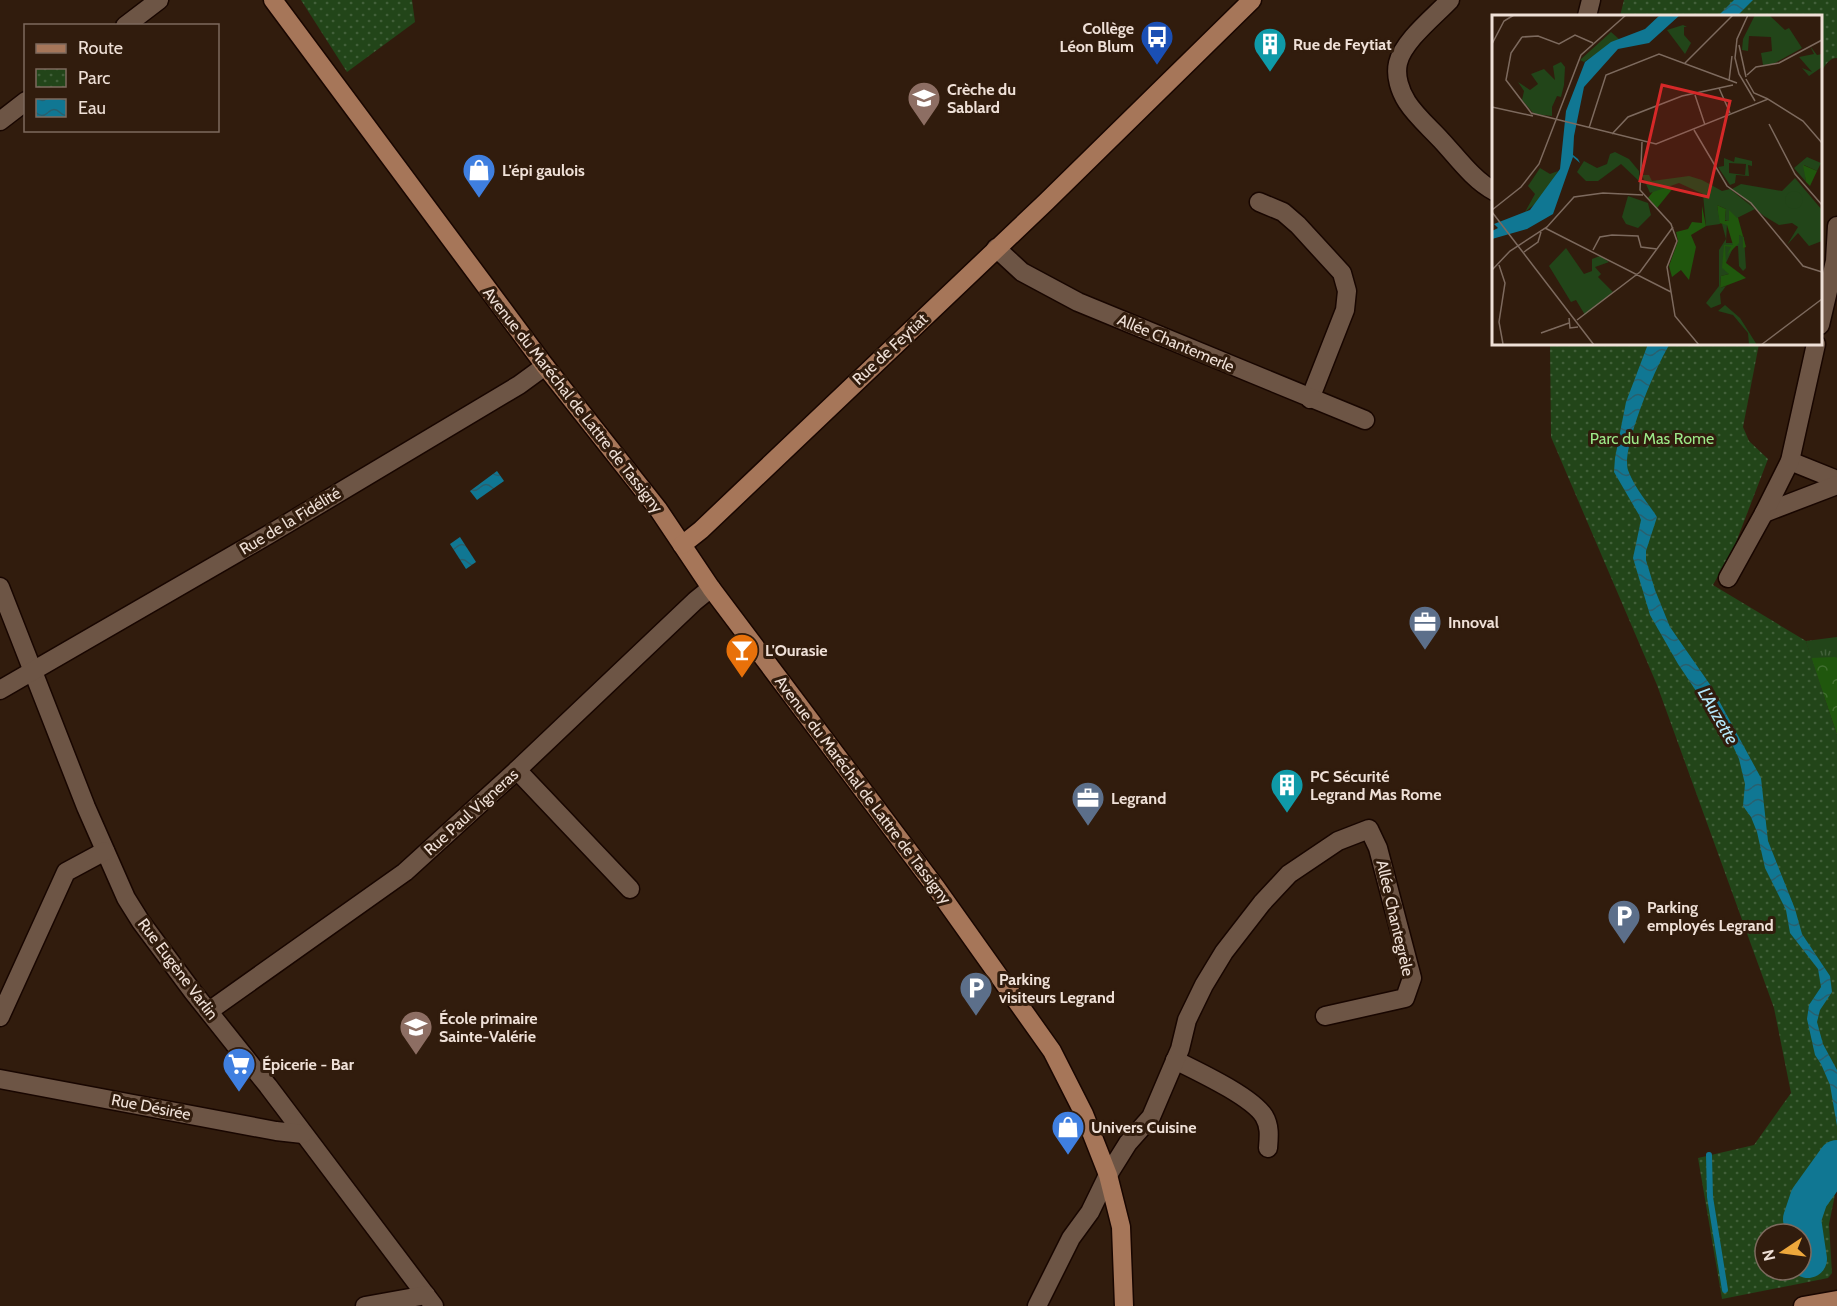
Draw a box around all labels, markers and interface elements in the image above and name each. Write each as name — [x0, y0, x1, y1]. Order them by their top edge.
inset map — [1492, 15, 1822, 345]
place label: Collège Léon Blum — [1060, 19, 1134, 56]
bus stop icon: Collège Léon Blum — [1139, 19, 1175, 66]
legend — [24, 24, 219, 132]
building icon: Rue de Feytiat — [1252, 26, 1288, 73]
place label: Rue de Feytiat — [1293, 35, 1392, 54]
text: Route — [78, 37, 123, 59]
text: Parc — [78, 67, 110, 89]
school or university icon: Crèche du Sablard — [906, 80, 942, 127]
place label: Crèche du Sablard — [947, 80, 1016, 117]
text: Eau — [78, 97, 106, 119]
shop icon: L'épi gaulois — [461, 152, 497, 199]
place label: L'épi gaulois — [502, 161, 585, 180]
street label: Avenue du Maréchal de Lattre de Tassigny — [479, 284, 667, 516]
street label: Rue de Feytiat — [848, 309, 932, 389]
street label: Allée Chantemerle — [1115, 310, 1237, 376]
park label: Parc du Mas Rome — [1590, 429, 1714, 448]
street label: Rue de la Fidélité — [236, 483, 344, 559]
office icon: Innoval — [1407, 604, 1443, 651]
place label: Innoval — [1448, 613, 1499, 632]
bar icon: L'Ourasie — [724, 632, 760, 679]
place label: L'Ourasie — [765, 641, 828, 660]
street label: Avenue du Maréchal de Lattre de Tassigny — [771, 672, 955, 908]
water label: L'Auzette — [1693, 684, 1743, 748]
street label: Rue Paul Vigneras — [420, 764, 522, 859]
building icon: PC Sécurité Legrand Mas Rome — [1269, 767, 1305, 814]
place label: PC Sécurité Legrand Mas Rome — [1310, 767, 1441, 804]
office icon: Legrand — [1070, 780, 1106, 827]
place label: Legrand — [1111, 789, 1166, 808]
street label: Allée Chantegrèle — [1372, 858, 1418, 978]
parking icon: Parking employés Legrand — [1606, 898, 1642, 945]
place label: Parking employés Legrand — [1647, 898, 1774, 935]
street label: Rue Eugène Varlin — [134, 915, 222, 1023]
parking icon: Parking visiteurs Legrand — [958, 970, 994, 1017]
place label: Parking visiteurs Legrand — [999, 970, 1115, 1007]
school or university icon: École primaire Sainte-Valérie — [398, 1009, 434, 1056]
place label: École primaire Sainte-Valérie — [439, 1009, 538, 1046]
supermarket icon: Épicerie - Bar — [221, 1046, 257, 1093]
place label: Épicerie - Bar — [262, 1055, 355, 1074]
street label: Rue Désirée — [110, 1090, 192, 1124]
shop icon: Univers Cuisine — [1050, 1109, 1086, 1156]
place label: Univers Cuisine — [1091, 1118, 1197, 1137]
north arrow — [1753, 1222, 1813, 1282]
text: N — [1758, 1248, 1779, 1263]

